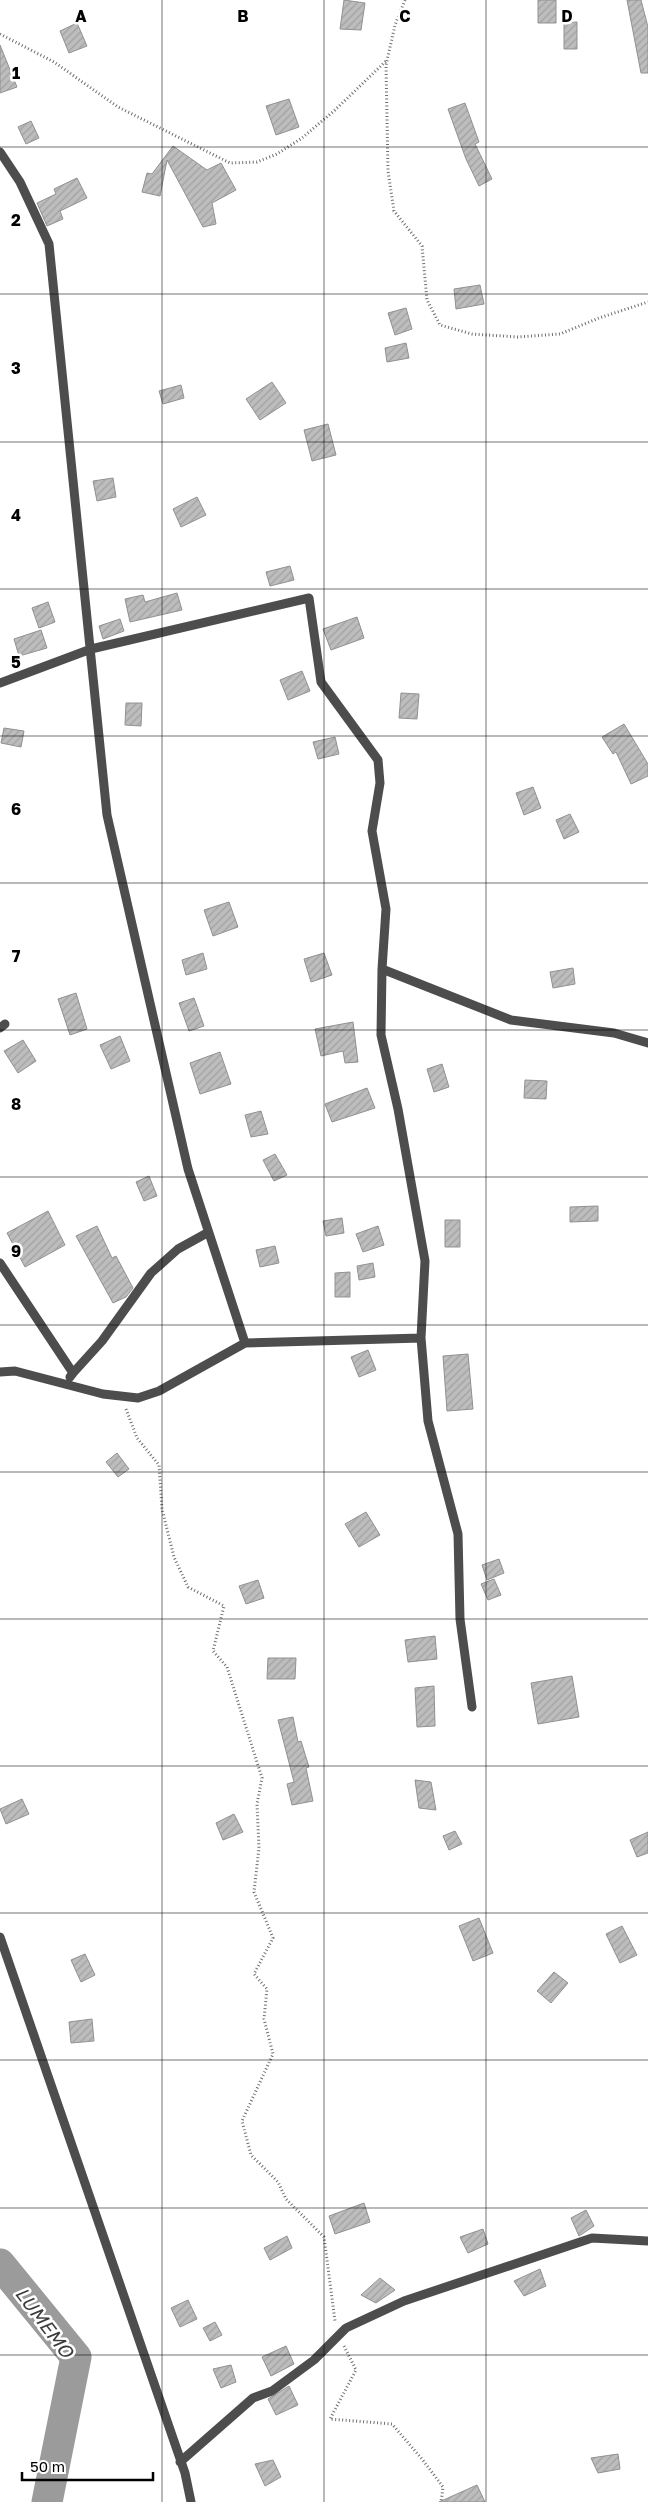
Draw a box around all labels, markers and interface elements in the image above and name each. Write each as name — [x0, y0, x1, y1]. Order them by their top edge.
text: A — [75, 6, 87, 26]
text: B — [237, 6, 249, 26]
text: C — [399, 6, 411, 26]
text: D — [561, 6, 573, 26]
text: 1 — [12, 63, 20, 83]
text: 2 — [11, 210, 21, 230]
text: 3 — [11, 358, 21, 378]
text: 4 — [11, 505, 21, 525]
text: 5 — [11, 652, 21, 672]
text: 6 — [11, 799, 21, 819]
text: 7 — [12, 946, 21, 966]
text: 8 — [11, 1094, 21, 1114]
text: 9 — [11, 1241, 21, 1261]
water label: LUMEMO — [11, 2282, 80, 2363]
scale bar — [22, 2450, 154, 2482]
text: 50 m — [30, 2457, 65, 2475]

